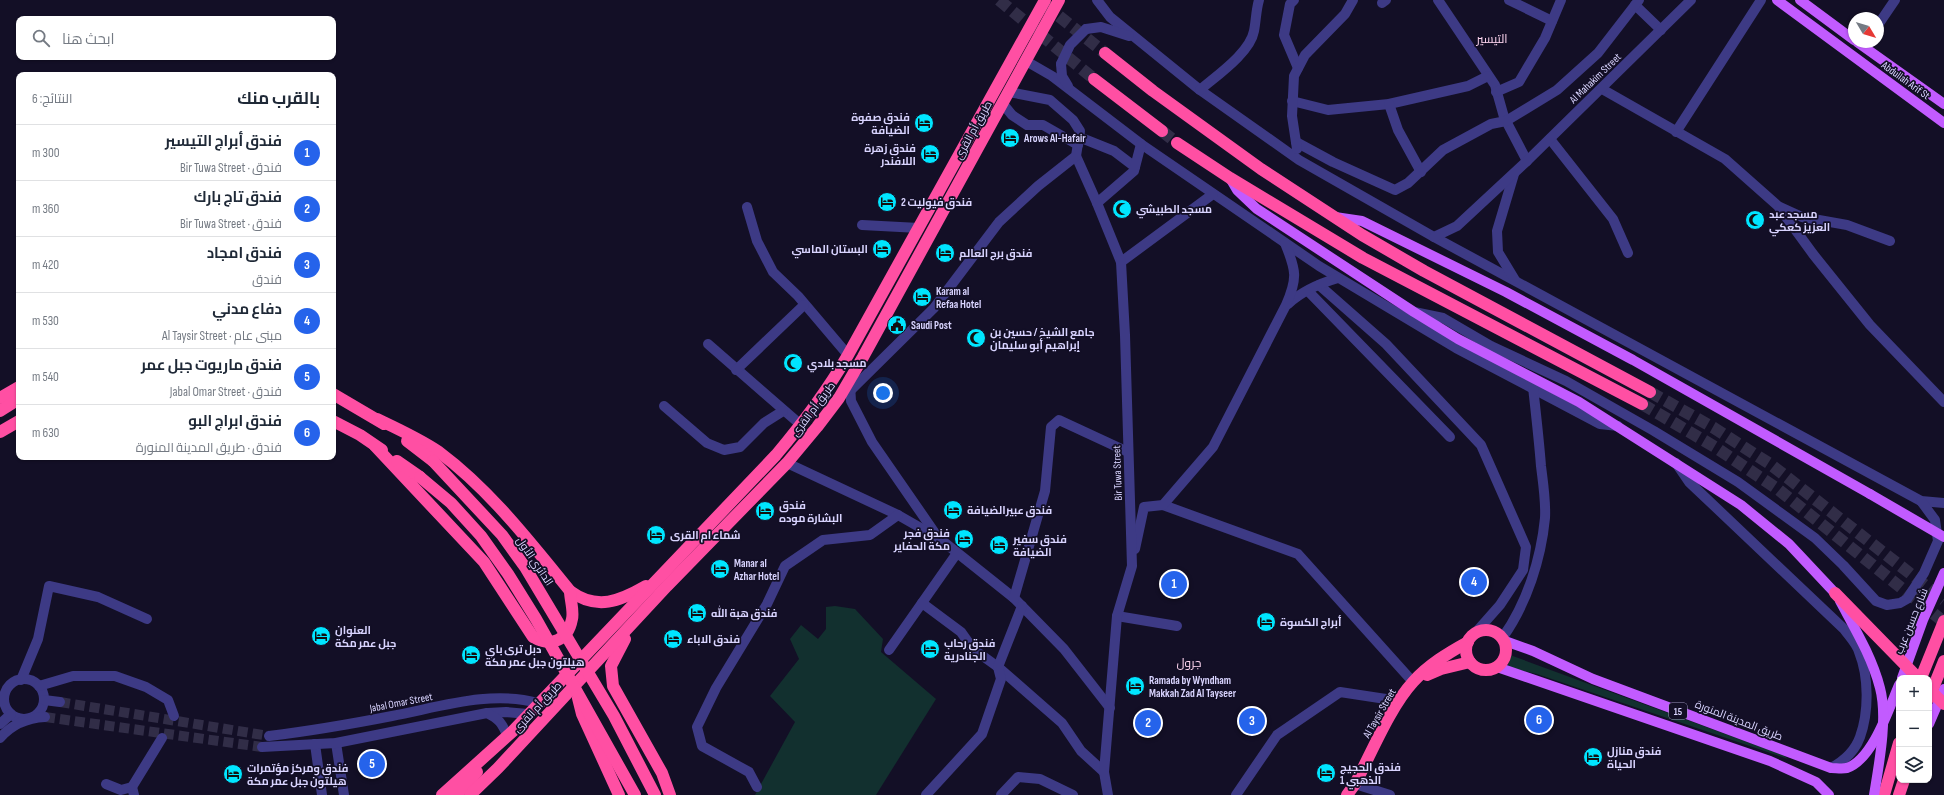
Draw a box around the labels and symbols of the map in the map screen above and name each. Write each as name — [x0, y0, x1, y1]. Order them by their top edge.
north arrow — [1848, 12, 1884, 48]
district label: التيسير — [1475, 32, 1508, 47]
street label: Al Mahakim Street — [1566, 50, 1624, 107]
street label: Abdullah Arif St — [1878, 58, 1933, 103]
street label: طريق أم القرى — [951, 98, 996, 162]
place label: فندق صفوة الضيافة — [851, 111, 910, 137]
hotel icon: فندق صفوة الضيافة — [913, 112, 935, 134]
hotel icon: Arows Al-Hafair — [999, 127, 1021, 149]
place label: Arows Al-Hafair — [1023, 132, 1086, 145]
place label: فندق زهرة اللافندر — [864, 142, 916, 168]
hotel icon: فندق زهرة اللافندر — [919, 143, 941, 165]
hotel icon: فندق فيوليت 2 — [876, 191, 898, 213]
place label: فندق فيوليت 2 — [901, 196, 972, 210]
mosque icon: مسجد الطبيشي — [1111, 198, 1133, 220]
place label: مسجد الطبيشي — [1136, 203, 1212, 219]
place label: مسجد عبد العزيز كعكي — [1769, 208, 1830, 237]
mosque icon: مسجد عبد العزيز كعكي — [1744, 209, 1766, 231]
hotel icon: البستان الماسي — [871, 238, 893, 260]
hotel icon: فندق برج العالم — [934, 242, 956, 264]
place label: البستان الماسي — [792, 243, 868, 259]
place label: فندق برج العالم — [959, 247, 1033, 261]
place label: Karam al Refaa Hotel — [936, 285, 981, 311]
hotel icon: Karam al Refaa Hotel — [911, 286, 933, 308]
public building icon: Saudi Post — [886, 314, 908, 336]
place label: Saudi Post — [911, 319, 952, 332]
place label: جامع الشيخ / حسين بن إبراهيم أبو سليمان — [990, 326, 1095, 353]
mosque icon: جامع الشيخ / حسين بن إبراهيم أبو سليمان — [965, 327, 987, 349]
mosque icon: مسجد بلادي — [782, 352, 804, 374]
place label: مسجد بلادي — [807, 357, 867, 373]
street label: طريق أم القرى — [788, 379, 839, 440]
your location — [873, 383, 893, 403]
street label: Bir Tuwa Street — [1110, 444, 1125, 501]
place label: فندق البشارة موده — [779, 499, 842, 526]
hotel icon: فندق عبيرالضيافة — [942, 499, 964, 521]
hotel icon: فندق البشارة موده — [754, 500, 776, 522]
place label: فندق عبيرالضيافة — [967, 504, 1052, 518]
hotel icon: شماء ام القرى — [645, 524, 667, 546]
place label: فندق فجر مكة الحفاير — [893, 527, 950, 553]
hotel icon: فندق فجر مكة الحفاير — [953, 528, 975, 550]
place label: شماء ام القرى — [670, 529, 741, 543]
place label: فندق سفير الضيافة — [1012, 533, 1067, 559]
street label: الدائري الأول — [512, 534, 556, 589]
hotel icon: فندق سفير الضيافة — [988, 534, 1010, 556]
place label: Manar al Azhar Hotel — [733, 557, 779, 583]
hotel icon: Manar al Azhar Hotel — [709, 558, 731, 580]
pin: 4 — [1461, 567, 1487, 597]
pin: 1 — [1161, 569, 1187, 599]
street label: شارع حسين عرب — [1892, 586, 1931, 656]
hotel icon: فندق هبة الله — [686, 602, 708, 624]
place label: فندق هبة الله — [711, 605, 777, 621]
hotel icon: أبراج الكسوة — [1255, 611, 1277, 633]
place label: أبراج الكسوة — [1280, 615, 1342, 630]
place label: العنوان جبل عمر مكة — [335, 624, 396, 650]
hotel icon: العنوان جبل عمر مكة — [310, 625, 332, 647]
hotel icon: فندق الاباء — [662, 628, 684, 650]
place label: فندق الاباء — [687, 633, 740, 647]
place label: فندق رحاب الجنادرية — [944, 637, 995, 663]
hotel icon: فندق رحاب الجنادرية — [919, 638, 941, 660]
place label: دبل ترى باي هيلتون جبل عمر مكة — [485, 643, 585, 670]
hotel icon: دبل ترى باي هيلتون جبل عمر مكة — [460, 644, 482, 666]
district label: جرول — [1177, 656, 1201, 671]
place label: Ramada by Wyndham Makkah Zad Al Tayseer — [1149, 674, 1237, 700]
hotel icon: Ramada by Wyndham Makkah Zad Al Tayseer — [1124, 675, 1146, 697]
street label: طريق أم القرى — [510, 679, 565, 736]
street label: Al Taysir Street — [1360, 686, 1399, 741]
street label: Jabal Omar Street — [367, 690, 434, 715]
street label: طريق المدينة المنورة — [1693, 698, 1784, 743]
road number: 15 — [1669, 703, 1687, 719]
pin: 6 — [1526, 705, 1552, 735]
pin: 3 — [1239, 706, 1265, 736]
pin: 2 — [1135, 708, 1161, 738]
place label: فندق منازل الحياة — [1607, 745, 1662, 771]
hotel icon: فندق منازل الحياة — [1582, 746, 1604, 768]
pin: 5 — [359, 749, 385, 779]
place label: فندق الحجيج الذهبي 1 — [1340, 761, 1401, 790]
place label: فندق ومركز مؤتمرات هيلتون جبل عمر مكة — [247, 762, 349, 789]
hotel icon: فندق الحجيج الذهبي 1 — [1315, 762, 1337, 784]
hotel icon: فندق ومركز مؤتمرات هيلتون جبل عمر مكة — [222, 763, 244, 785]

